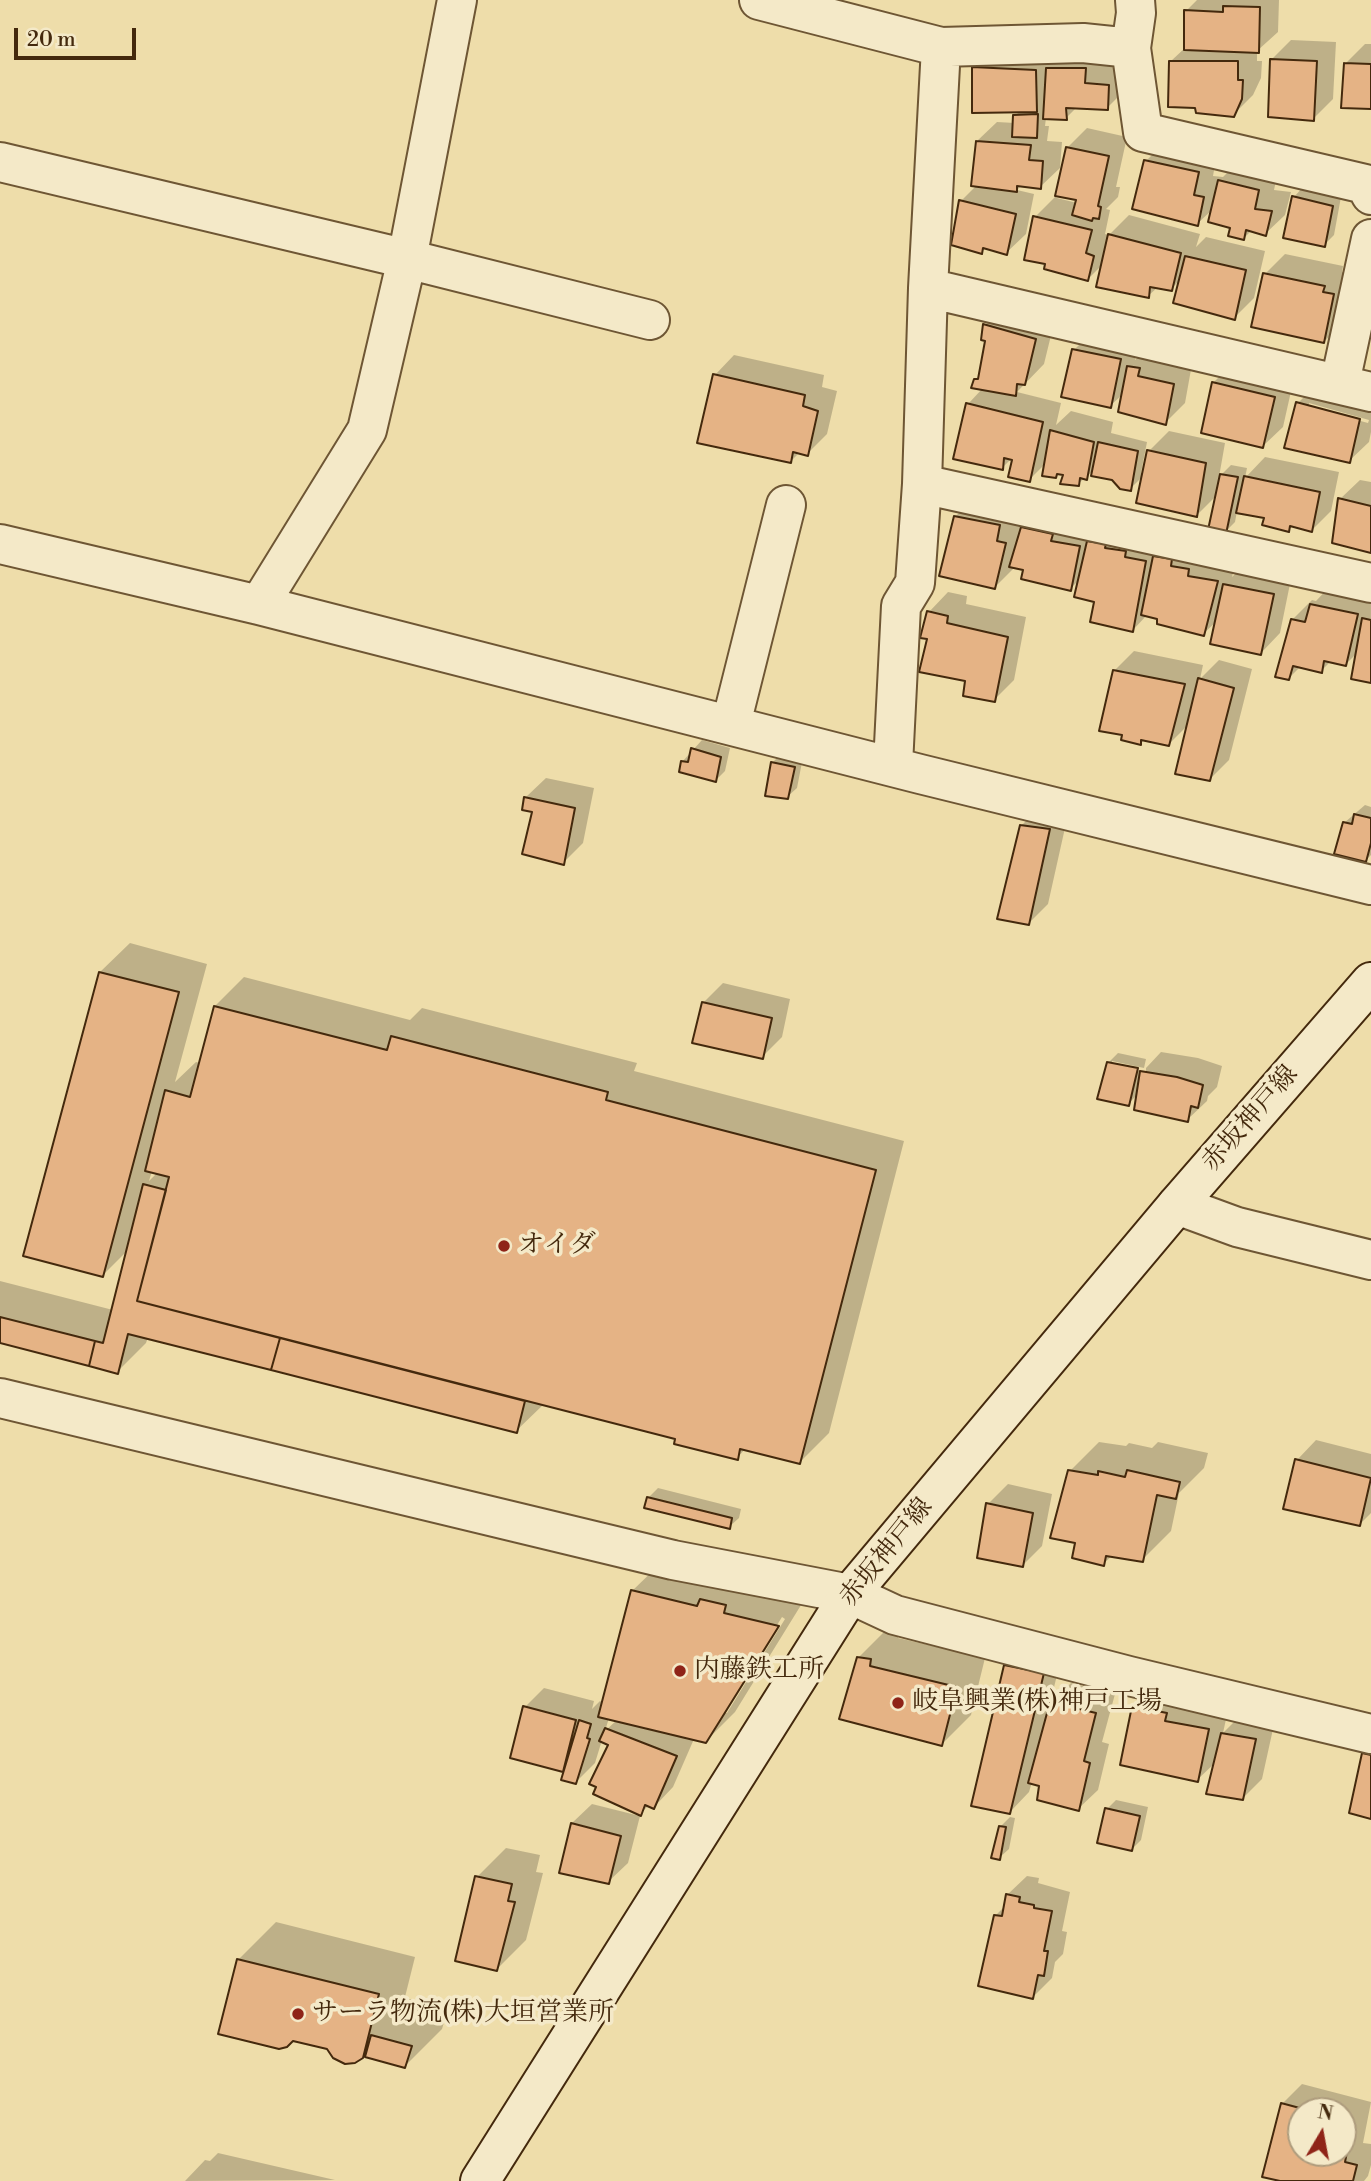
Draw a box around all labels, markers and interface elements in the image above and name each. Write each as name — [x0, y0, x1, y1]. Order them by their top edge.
scale bar — [18, 14, 140, 58]
text: 20 m — [27, 27, 76, 53]
street label: 赤坂神戸線 — [1197, 1060, 1305, 1178]
place label: オイダ — [518, 1230, 596, 1262]
marker: オイダ — [496, 1238, 512, 1254]
street label: 赤坂神戸線 — [834, 1493, 940, 1613]
place label: 内藤鉄工所 — [694, 1655, 824, 1687]
marker: 内藤鉄工所 — [672, 1663, 688, 1679]
place label: 岐阜興業(株)神戸工場 — [912, 1687, 1162, 1719]
marker: 岐阜興業(株)神戸工場 — [890, 1695, 906, 1711]
place label: サーラ物流(株)大垣営業所 — [312, 1998, 614, 2030]
marker: サーラ物流(株)大垣営業所 — [290, 2006, 306, 2022]
north arrow — [1287, 2097, 1357, 2167]
text: N — [1316, 2100, 1335, 2126]

